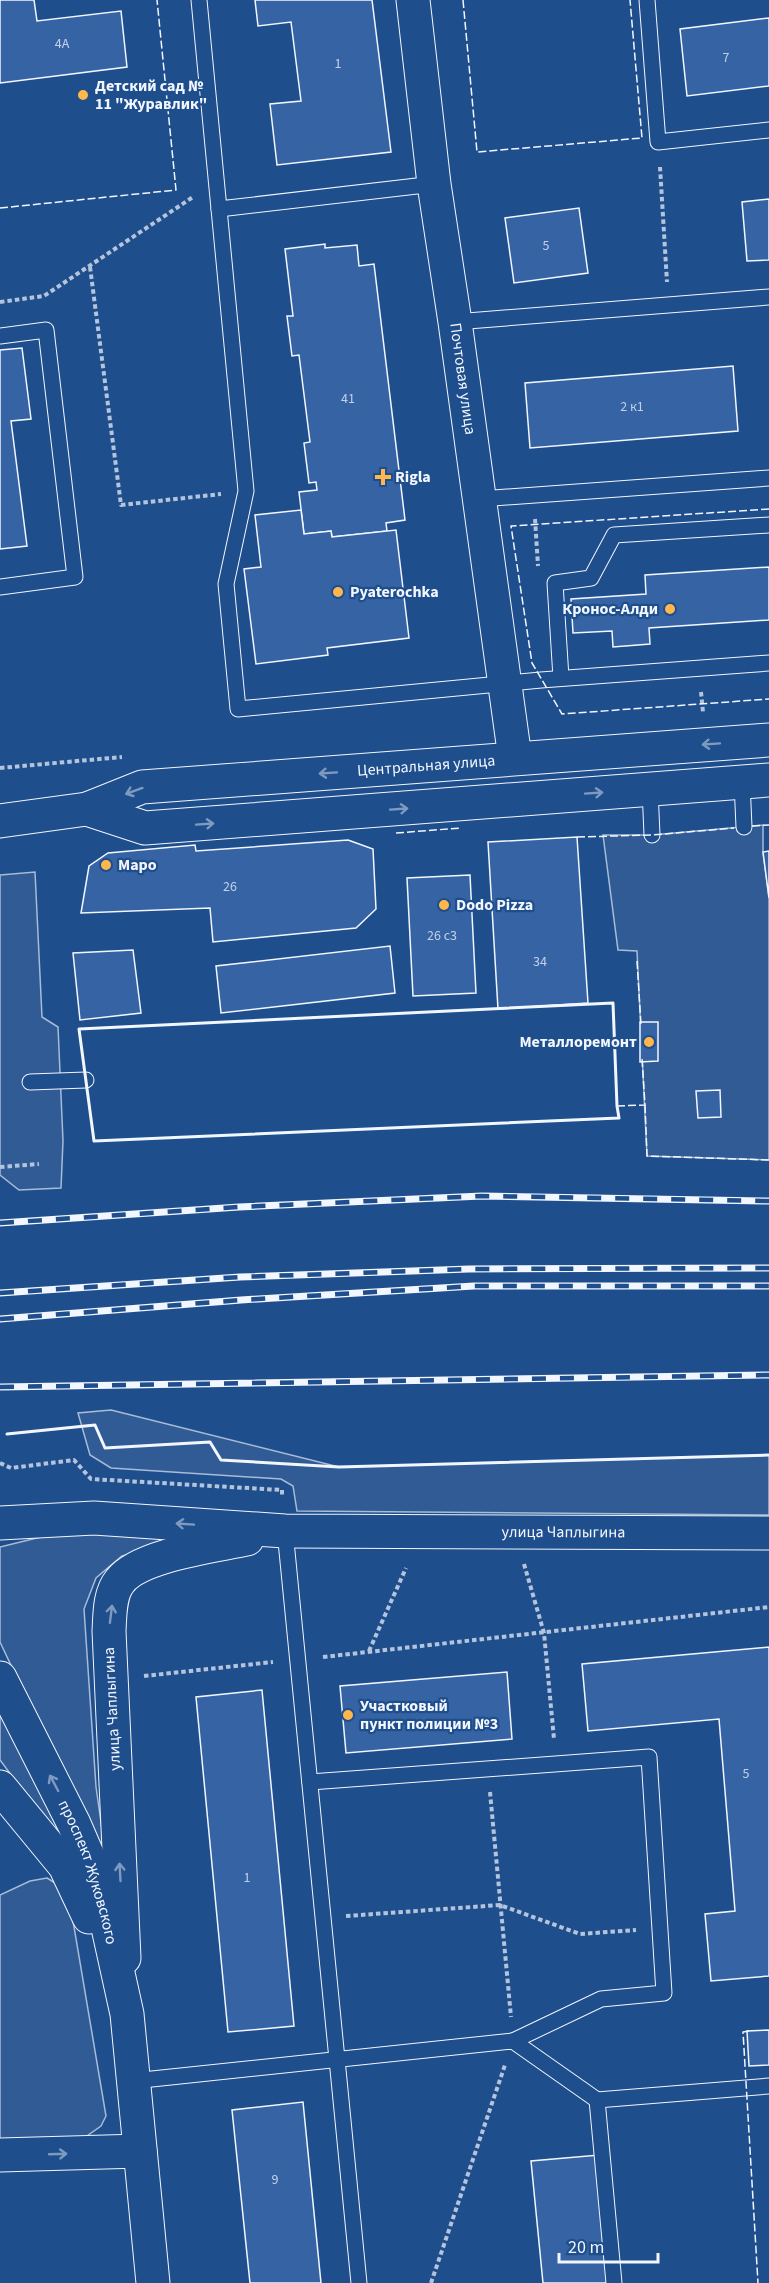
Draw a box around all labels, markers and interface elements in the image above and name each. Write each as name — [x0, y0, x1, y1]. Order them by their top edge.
house number: 4А — [55, 34, 70, 54]
house number: 7 — [723, 48, 730, 68]
house number: 1 — [335, 54, 342, 74]
place label: Детский сад № 11 "Журавлик" — [95, 75, 207, 115]
marker: Детский сад № 11 "Журавлик" — [76, 88, 90, 102]
house number: 5 — [543, 236, 550, 256]
street label: Почтовая улица — [444, 321, 481, 436]
house number: 41 — [341, 389, 355, 409]
house number: 2 к1 — [620, 397, 644, 417]
place label: Rigla — [395, 466, 431, 488]
marker: Rigla — [376, 470, 390, 484]
place label: Pyaterochka — [350, 581, 439, 603]
marker: Pyaterochka — [331, 585, 345, 599]
place label: Кронос-Алди — [562, 598, 658, 620]
marker: Кронос-Алди — [663, 602, 677, 616]
one-way arrow — [701, 739, 721, 750]
street label: Центральная улица — [356, 750, 496, 782]
one-way arrow — [318, 768, 338, 779]
one-way arrow — [125, 786, 144, 797]
one-way arrow — [583, 788, 603, 799]
one-way arrow — [389, 803, 409, 814]
one-way arrow — [194, 818, 214, 829]
place label: Маро — [118, 854, 157, 876]
marker: Маро — [99, 858, 113, 872]
house number: 26 — [223, 877, 237, 897]
place label: Dodo Pizza — [456, 894, 533, 916]
marker: Dodo Pizza — [437, 898, 451, 912]
house number: 26 с3 — [427, 926, 457, 946]
house number: 34 — [533, 952, 547, 972]
place label: Металлоремонт — [519, 1031, 637, 1053]
marker: Металлоремонт — [642, 1035, 656, 1049]
one-way arrow — [176, 1518, 196, 1529]
street label: улица Чаплыгина — [502, 1521, 625, 1543]
one-way arrow — [105, 1605, 116, 1625]
street label: улица Чаплыгина — [98, 1647, 126, 1771]
place label: Участковый пункт полиции №3 — [360, 1695, 498, 1735]
marker: Участковый пункт полиции №3 — [341, 1708, 355, 1722]
house number: 5 — [743, 1764, 750, 1784]
one-way arrow — [48, 1774, 59, 1792]
street label: проспект Жуковского — [53, 1796, 122, 1947]
one-way arrow — [114, 1862, 125, 1882]
house number: 1 — [244, 1868, 251, 1888]
one-way arrow — [48, 2148, 68, 2159]
house number: 9 — [272, 2170, 279, 2190]
scale bar — [559, 2226, 658, 2264]
text: 20 m — [568, 2235, 604, 2260]

